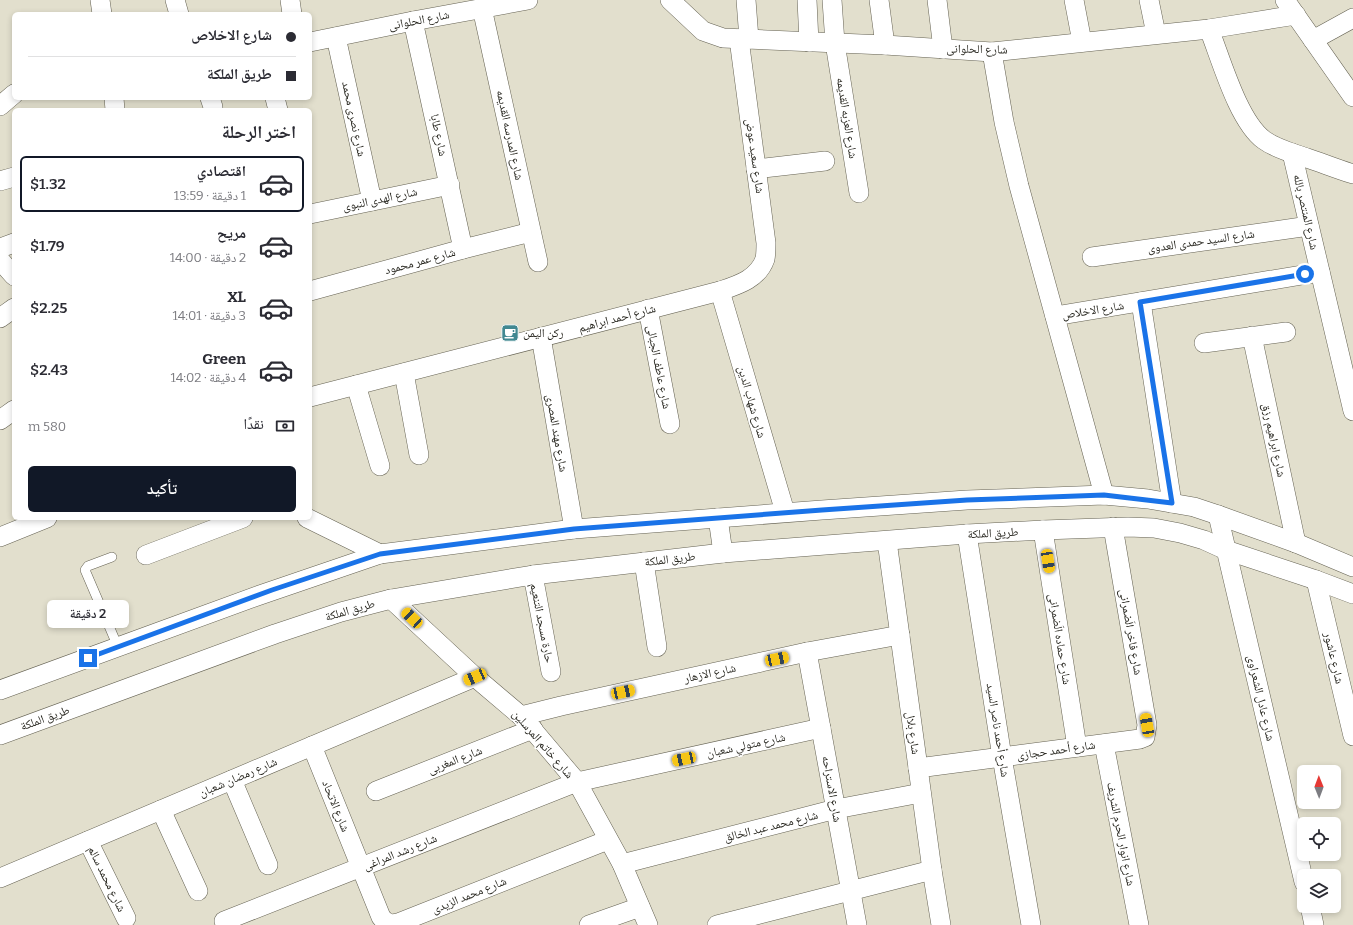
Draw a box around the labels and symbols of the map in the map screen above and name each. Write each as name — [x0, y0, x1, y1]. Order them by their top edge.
street label: شارع الحلوانى — [387, 7, 451, 34]
street label: شارع الحلوانى — [946, 41, 1008, 58]
street label: شارع العزبه القديمه — [833, 77, 860, 160]
street label: شارع نصرى محمد — [338, 80, 369, 158]
street label: شارع المدرسه القديمه — [493, 89, 526, 182]
street label: شارع طابا — [427, 113, 450, 158]
street label: شارع سعيد عوض — [742, 118, 767, 194]
street label: شارع المنتصر بالله — [1290, 173, 1322, 252]
street label: شارع الهدى النبوى — [341, 184, 419, 215]
street label: شارع السيد حمدى العدوى — [1146, 227, 1256, 256]
street label: شارع عمر محمود — [383, 245, 457, 278]
route start — [1296, 265, 1314, 283]
street label: شارع الاخلاص — [1061, 298, 1125, 323]
street label: شارع أحمد ابراهيم — [577, 301, 657, 336]
cafe icon: ركن اليمن — [500, 323, 520, 343]
street label: شارع عاطف الجبالى — [643, 324, 674, 410]
place label: ركن اليمن — [523, 326, 564, 340]
street label: شارع شهاب الدين — [734, 364, 769, 440]
street label: شارع مهند المصرى — [542, 393, 571, 473]
street label: شارع ابراهيم رزق — [1258, 402, 1289, 479]
street label: طريق الملكة — [967, 525, 1019, 542]
car — [1040, 548, 1056, 574]
street label: طريق الملكة — [644, 549, 696, 569]
street label: حارة مسجد التنعيم — [526, 582, 557, 665]
street label: شارع فاخر الَضمرانى — [1116, 588, 1145, 676]
street label: شارع حماده الَضمرانى — [1045, 592, 1074, 686]
street label: طريق الملكة — [323, 596, 377, 624]
callout: 2 دقيقة — [47, 600, 129, 628]
car — [399, 605, 425, 631]
street label: شارع عاشور — [1320, 630, 1347, 685]
route end — [79, 649, 97, 667]
car — [764, 651, 790, 667]
street label: شارع عادل الشعراوى — [1243, 654, 1278, 743]
street label: شارع الازهار — [682, 661, 738, 687]
car — [462, 667, 488, 687]
street label: شارع أحمد ناصر السيد — [983, 682, 1012, 778]
car — [610, 684, 636, 700]
street label: طريق الملكة — [19, 703, 72, 734]
street label: شارع خاتم المرسلين — [509, 707, 577, 782]
street label: شارع بلال — [902, 711, 923, 755]
car — [1139, 712, 1155, 738]
street label: شارع متولي شعبان — [705, 730, 787, 763]
street label: شارع أحمد حجازى — [1016, 738, 1097, 763]
street label: شارع المغربى — [426, 743, 485, 778]
car — [671, 751, 697, 767]
street label: شارع رمضان شعبان — [197, 754, 280, 801]
street label: شارع الاستراحه — [818, 755, 845, 824]
north arrow — [1297, 765, 1341, 809]
street label: شارع الاتحاد — [318, 778, 353, 834]
street label: شارع انوار الحرم الشريف — [1103, 781, 1138, 887]
street label: شارع محمد عبد الخالق — [723, 808, 820, 845]
street label: شارع رشد المراغى — [361, 831, 439, 874]
street label: شارع محمد سالم — [84, 844, 129, 915]
street label: شارع محمد الزيدى — [430, 874, 509, 917]

